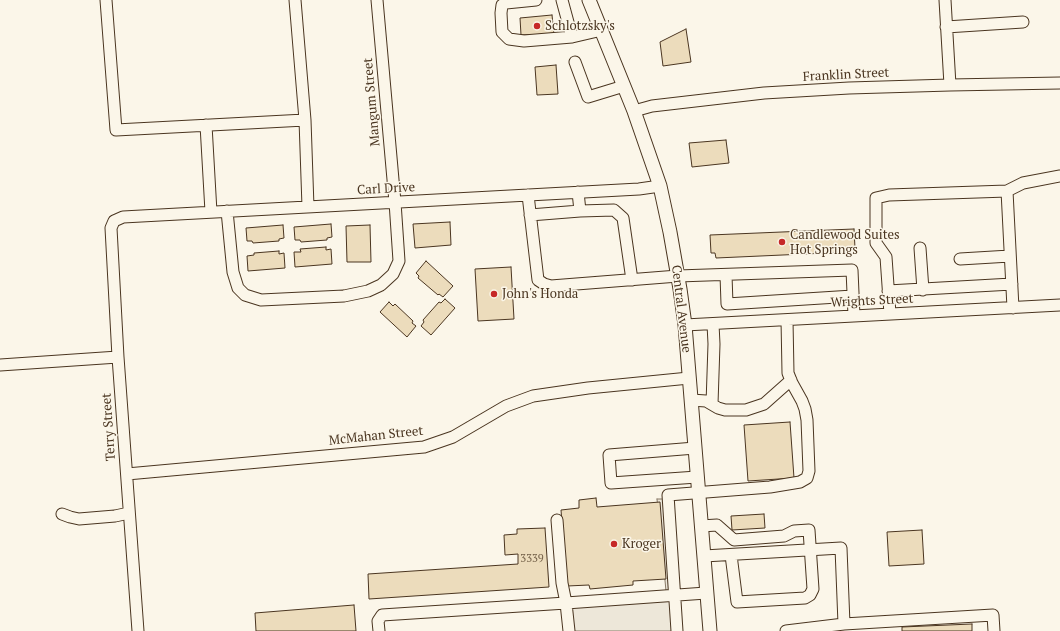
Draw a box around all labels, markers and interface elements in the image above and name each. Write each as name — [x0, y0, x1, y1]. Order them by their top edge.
place label: Schlotzsky's — [545, 18, 615, 34]
marker: Schlotzsky's — [532, 21, 542, 31]
street label: Mangum Street — [360, 57, 384, 147]
street label: Franklin Street — [802, 65, 890, 85]
street label: Carl Drive — [357, 180, 415, 198]
place label: Candlewood Suites Hot Springs — [790, 227, 900, 258]
marker: Candlewood Suites Hot Springs — [777, 237, 787, 247]
street label: Central Avenue — [668, 264, 694, 354]
place label: John's Honda — [502, 286, 578, 302]
marker: John's Honda — [489, 289, 499, 299]
street label: Wrights Street — [830, 291, 914, 311]
street label: Terry Street — [99, 392, 119, 462]
street label: McMahan Street — [328, 423, 424, 449]
place label: Kroger — [622, 536, 661, 552]
marker: Kroger — [609, 539, 619, 549]
house number: 3339 — [520, 552, 544, 566]

